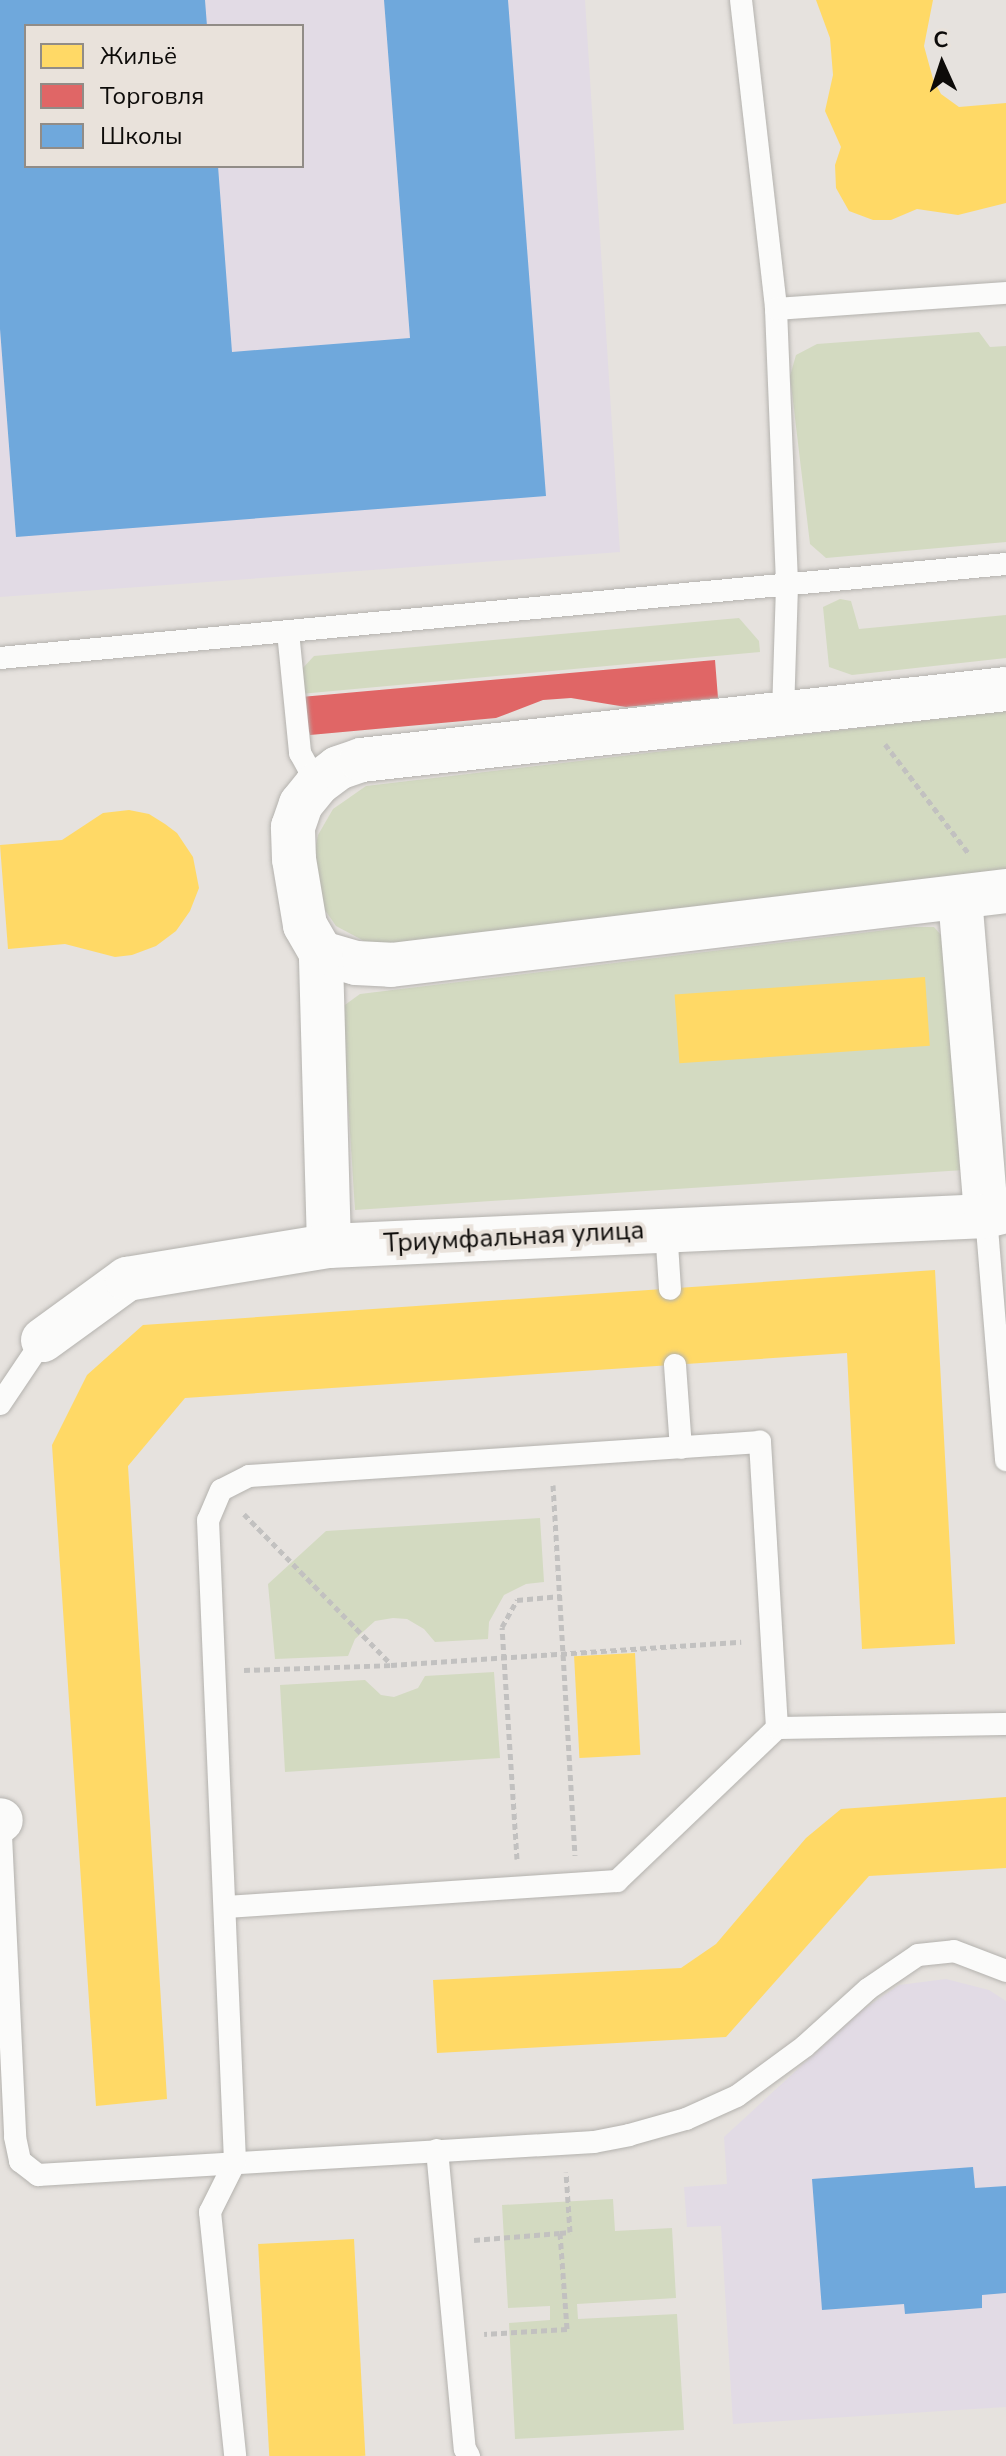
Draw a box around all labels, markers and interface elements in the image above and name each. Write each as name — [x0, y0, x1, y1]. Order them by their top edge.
legend — [24, 24, 304, 168]
north arrow — [902, 24, 982, 104]
text: С — [932, 25, 949, 55]
text: Жильё — [100, 40, 177, 72]
text: Торговля — [100, 80, 204, 112]
text: Школы — [100, 120, 183, 152]
street label: Триумфальная улица — [383, 1215, 645, 1259]

